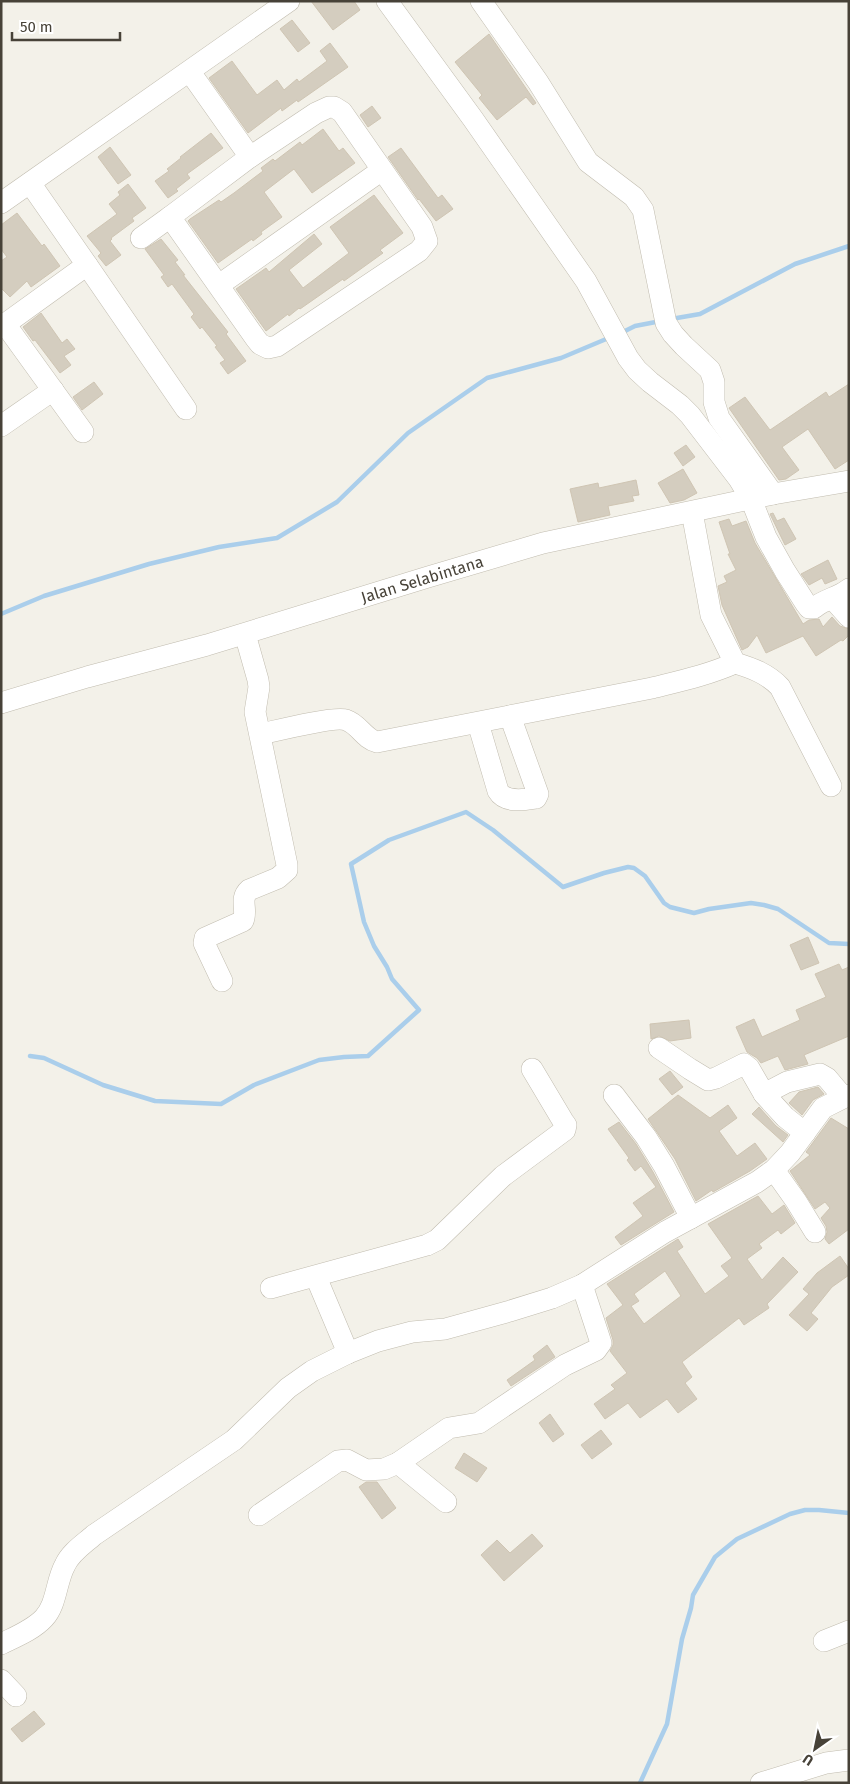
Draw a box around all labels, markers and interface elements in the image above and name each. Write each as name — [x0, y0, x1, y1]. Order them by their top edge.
scale bar — [12, 10, 120, 42]
text: 50 m — [20, 18, 53, 36]
street label: Jalan Selabintana — [359, 552, 486, 607]
north arrow — [790, 1724, 840, 1774]
text: U — [800, 1750, 817, 1769]

